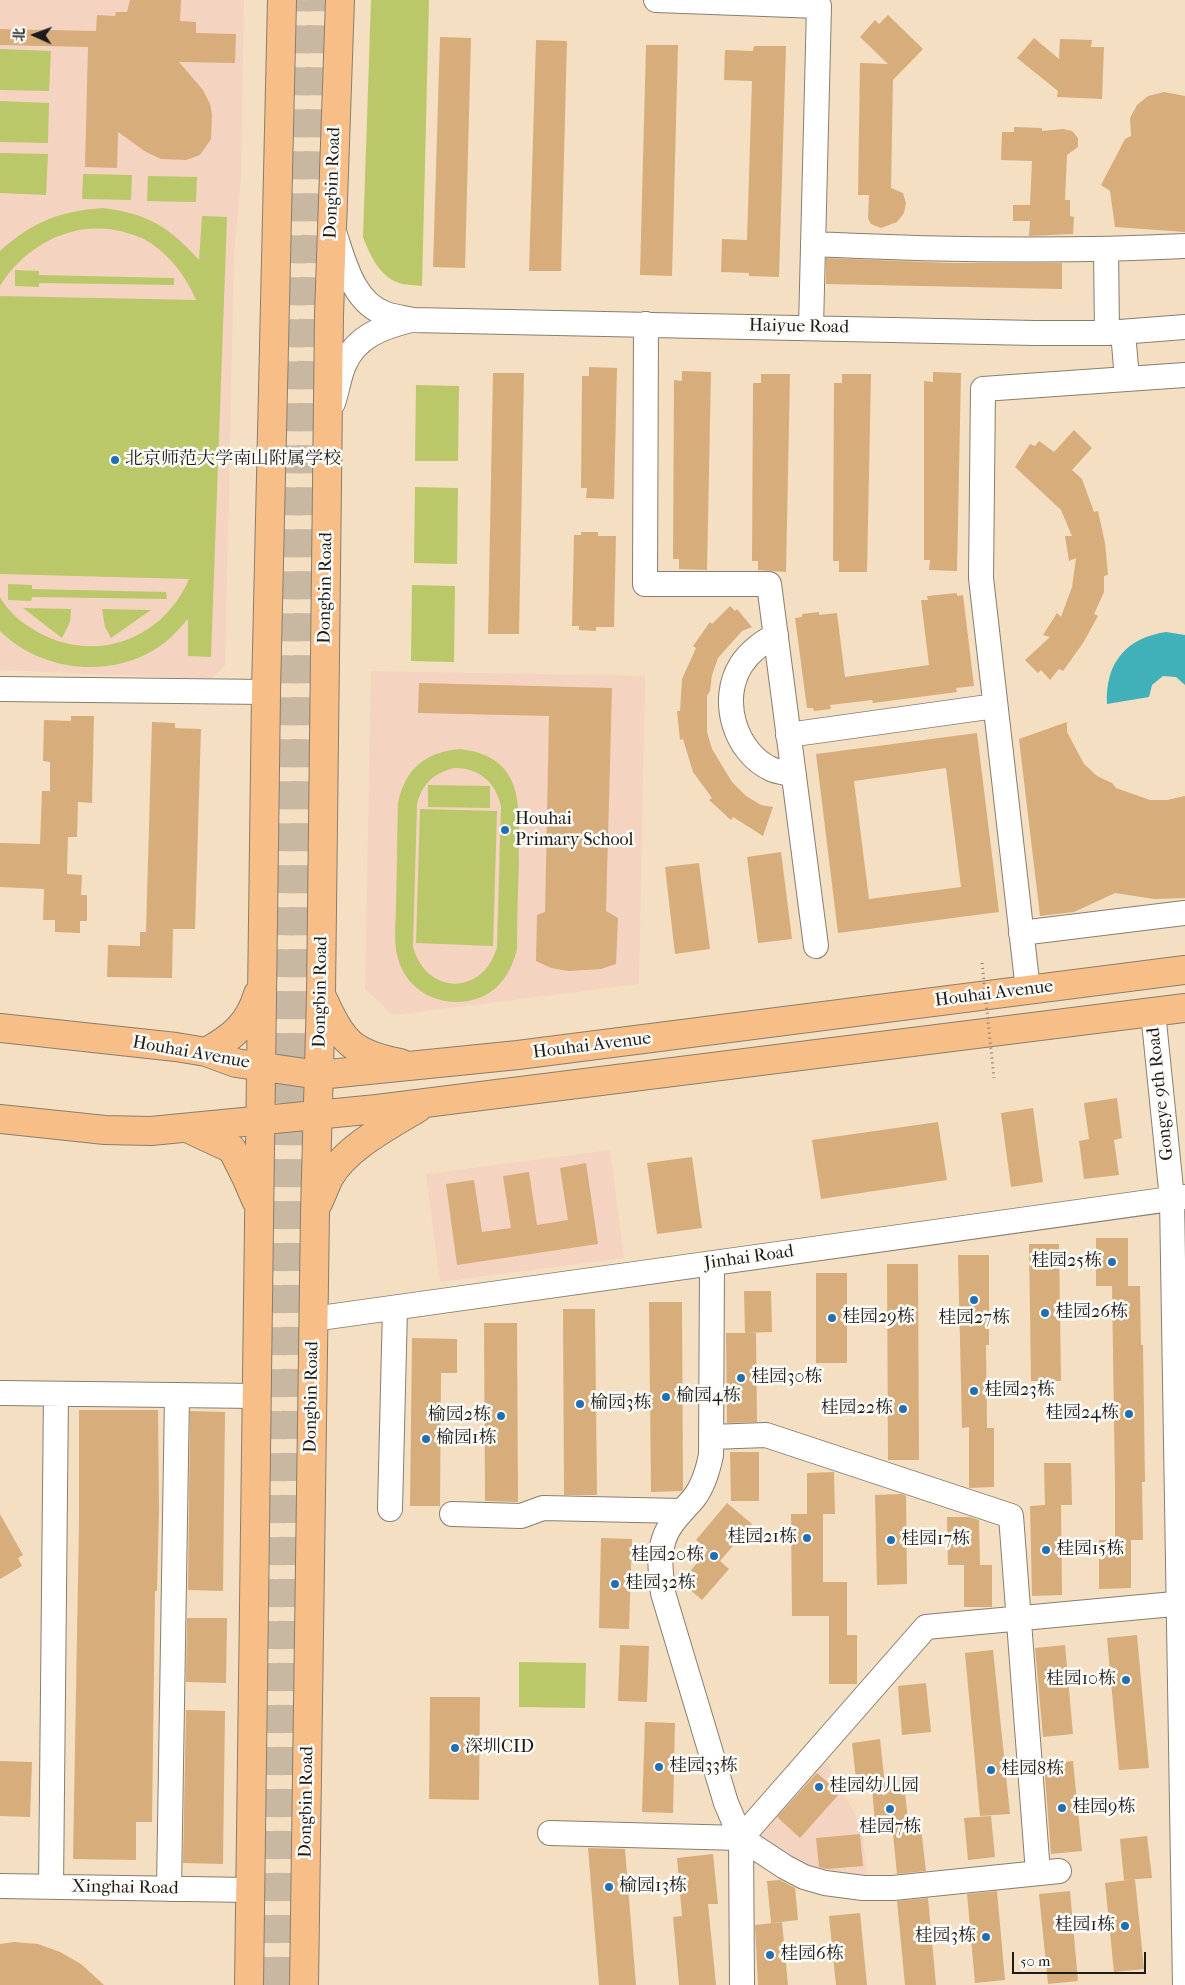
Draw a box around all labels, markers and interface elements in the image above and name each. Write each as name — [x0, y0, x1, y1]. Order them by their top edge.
north arrow — [10, 10, 60, 60]
text: 北 — [11, 27, 28, 42]
street label: Dongbin Road — [320, 127, 346, 239]
street label: Haiyue Road — [749, 315, 849, 339]
place label: 北京师范大学南山附属学校 — [125, 449, 341, 471]
marker: 北京师范大学南山附属学校 — [109, 454, 121, 466]
street label: Dongbin Road — [314, 532, 338, 644]
place label: Houhai Primary School — [515, 809, 633, 852]
marker: Houhai Primary School — [499, 824, 511, 836]
street label: Dongbin Road — [309, 936, 333, 1048]
street label: Houhai Avenue — [934, 976, 1054, 1012]
street label: Gongye 9th Road — [1143, 1026, 1179, 1162]
street label: Houhai Avenue — [532, 1028, 652, 1064]
street label: Houhai Avenue — [131, 1032, 251, 1074]
street label: Jinhai Road — [703, 1241, 795, 1275]
place label: 桂园25栋 — [1031, 1251, 1102, 1273]
marker: 桂园25栋 — [1106, 1256, 1118, 1268]
marker: 桂园27栋 — [968, 1294, 980, 1306]
place label: 桂园26栋 — [1055, 1302, 1128, 1324]
place label: 桂园29栋 — [842, 1307, 915, 1329]
marker: 桂园26栋 — [1039, 1307, 1051, 1319]
place label: 桂园27栋 — [938, 1308, 1010, 1330]
marker: 桂园29栋 — [826, 1312, 838, 1324]
street label: Dongbin Road — [300, 1341, 324, 1453]
place label: 桂园30栋 — [751, 1367, 822, 1389]
marker: 桂园30栋 — [735, 1372, 747, 1384]
place label: 桂园23栋 — [984, 1380, 1055, 1402]
marker: 桂园23栋 — [968, 1385, 980, 1397]
place label: 榆园4栋 — [676, 1386, 741, 1408]
marker: 榆园4栋 — [660, 1391, 672, 1403]
place label: 榆园3栋 — [590, 1393, 651, 1415]
marker: 榆园3栋 — [574, 1398, 586, 1410]
place label: 桂园22栋 — [820, 1398, 893, 1420]
marker: 桂园22栋 — [897, 1403, 909, 1415]
place label: 桂园24栋 — [1045, 1403, 1119, 1425]
place label: 榆园2栋 — [428, 1405, 491, 1427]
marker: 桂园24栋 — [1123, 1408, 1135, 1420]
marker: 榆园2栋 — [495, 1410, 507, 1422]
place label: 榆园1栋 — [436, 1428, 496, 1450]
marker: 榆园1栋 — [420, 1433, 432, 1445]
place label: 桂园21栋 — [727, 1527, 797, 1549]
place label: 桂园17栋 — [901, 1529, 970, 1551]
marker: 桂园21栋 — [801, 1532, 813, 1544]
marker: 桂园17栋 — [885, 1534, 897, 1546]
place label: 桂园15栋 — [1056, 1539, 1124, 1561]
marker: 桂园15栋 — [1040, 1544, 1052, 1556]
place label: 桂园20栋 — [631, 1545, 704, 1567]
marker: 桂园20栋 — [708, 1550, 720, 1562]
place label: 桂园32栋 — [625, 1573, 696, 1595]
marker: 桂园32栋 — [609, 1578, 621, 1590]
place label: 桂园10栋 — [1046, 1669, 1116, 1691]
marker: 桂园10栋 — [1120, 1674, 1132, 1686]
place label: 深圳CID — [465, 1737, 534, 1759]
marker: 深圳CID — [449, 1742, 461, 1754]
street label: Dongbin Road — [295, 1746, 319, 1858]
place label: 桂园33栋 — [669, 1756, 738, 1778]
place label: 桂园8栋 — [1001, 1759, 1064, 1781]
marker: 桂园33栋 — [653, 1761, 665, 1773]
marker: 桂园8栋 — [985, 1764, 997, 1776]
place label: 桂园幼儿园 — [829, 1776, 919, 1798]
marker: 桂园幼儿园 — [813, 1781, 825, 1793]
place label: 桂园9栋 — [1072, 1797, 1135, 1819]
marker: 桂园9栋 — [1056, 1802, 1068, 1814]
marker: 桂园7栋 — [884, 1803, 896, 1815]
place label: 桂园7栋 — [859, 1817, 921, 1839]
street label: Xinghai Road — [71, 1876, 179, 1900]
place label: 榆园13栋 — [619, 1876, 687, 1898]
marker: 榆园13栋 — [603, 1881, 615, 1893]
place label: 桂园1栋 — [1055, 1915, 1115, 1937]
marker: 桂园1栋 — [1119, 1920, 1131, 1932]
place label: 桂园3栋 — [915, 1926, 976, 1948]
marker: 桂园3栋 — [980, 1931, 992, 1943]
scale bar — [1015, 1942, 1149, 1974]
place label: 桂园6栋 — [780, 1944, 844, 1966]
marker: 桂园6栋 — [764, 1949, 776, 1961]
text: 50 m — [1020, 1952, 1050, 1970]

